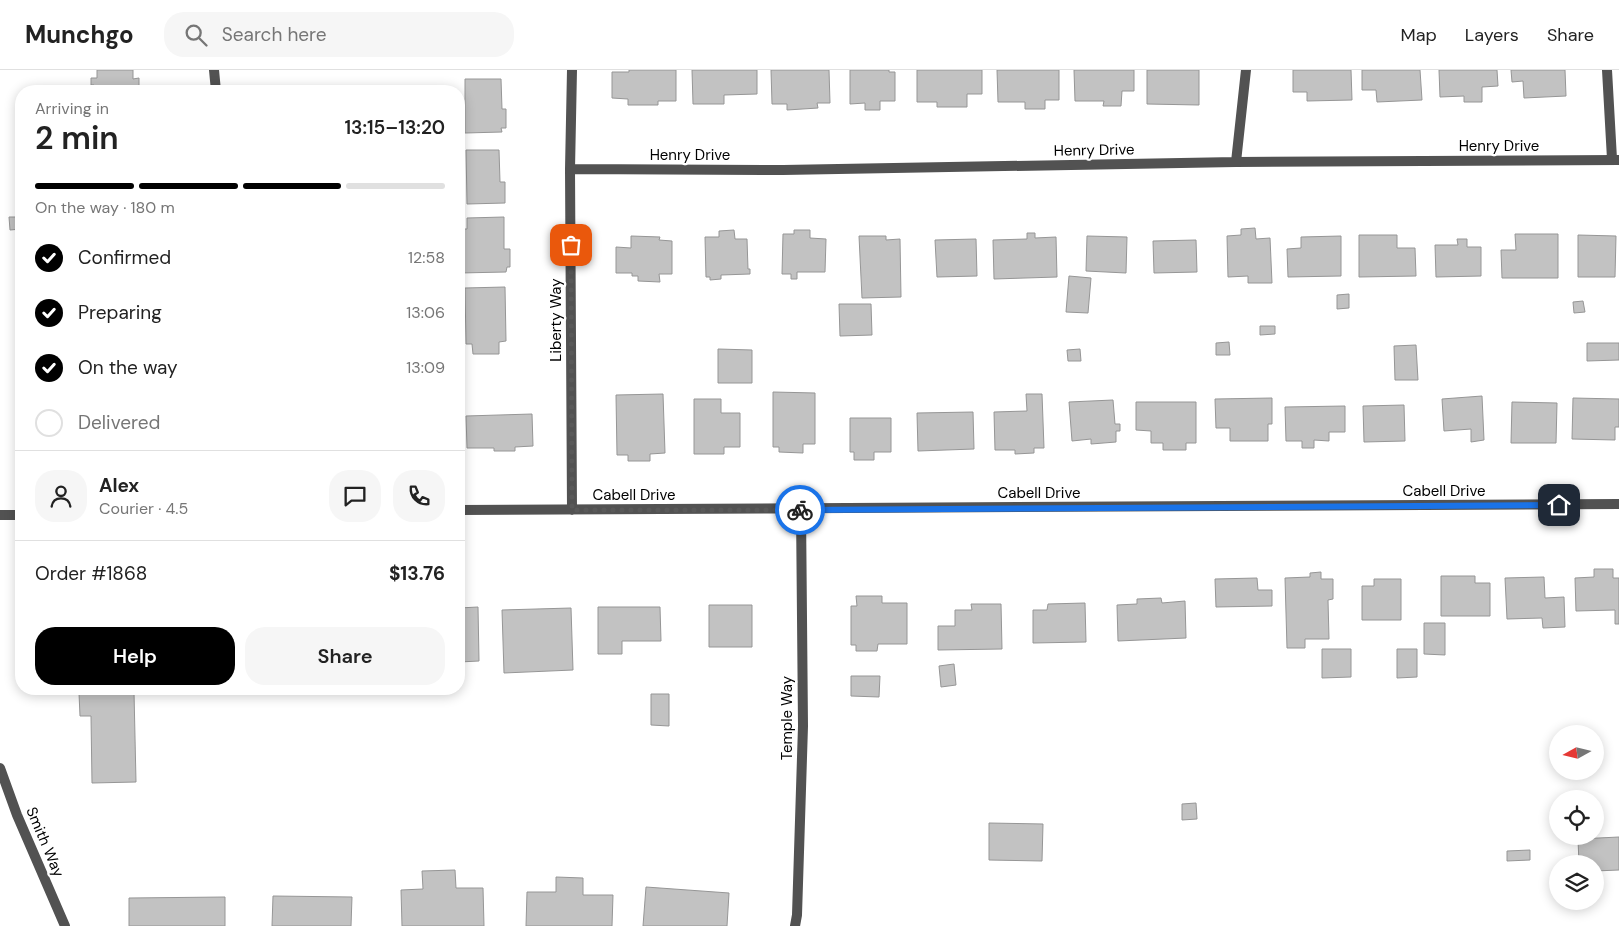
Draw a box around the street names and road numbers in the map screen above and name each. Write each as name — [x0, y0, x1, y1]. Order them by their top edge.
street label: Henry Drive — [1459, 136, 1539, 156]
street label: Henry Drive — [1053, 139, 1135, 161]
street label: Henry Drive — [650, 145, 730, 165]
street label: Liberty Way — [546, 278, 566, 362]
street label: Cabell Drive — [1402, 481, 1486, 501]
street label: Cabell Drive — [997, 483, 1081, 503]
street label: Cabell Drive — [592, 485, 676, 505]
street label: Temple Way — [777, 675, 797, 760]
street label: Smith Way — [21, 804, 69, 881]

